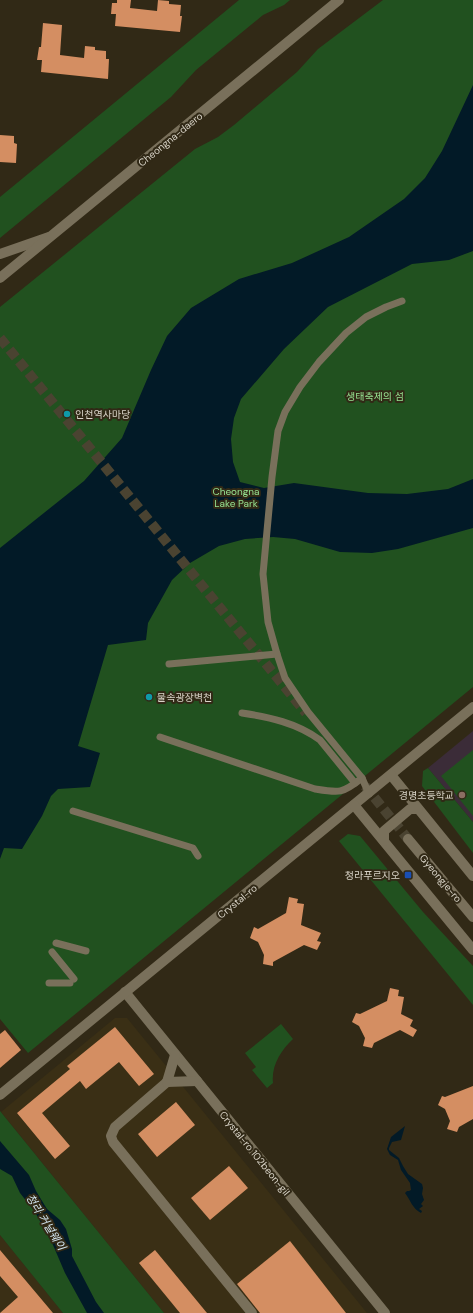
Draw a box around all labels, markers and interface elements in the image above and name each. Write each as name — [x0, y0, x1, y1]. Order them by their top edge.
street label: Cheongna-daero — [135, 109, 205, 169]
park label: 생태축제의 섬 — [346, 390, 404, 403]
place label: 인천역사마당 — [75, 408, 130, 421]
marker: 인천역사마당 — [62, 409, 72, 419]
park label: Cheongna Lake Park — [212, 485, 260, 510]
place label: 물속광장벽천 — [157, 691, 212, 704]
marker: 물속광장벽천 — [144, 692, 154, 702]
place label: 경명초등학교 — [399, 789, 454, 802]
marker: 경명초등학교 — [457, 790, 467, 800]
street label: Gyeongje-ro — [417, 852, 465, 905]
place label: 청라푸르지오 — [345, 869, 400, 882]
marker: 청라푸르지오 — [403, 870, 413, 880]
street label: Crystal-ro — [215, 881, 260, 921]
street label: Crystal-ro 102beon-gil — [217, 1108, 293, 1198]
water label: 청라 커널웨이 — [23, 1191, 69, 1254]

